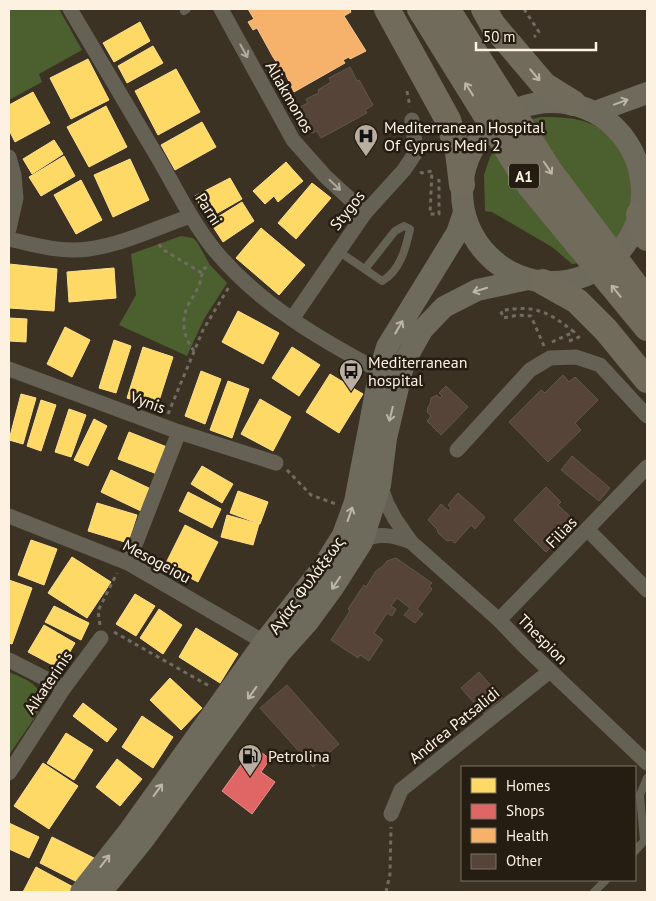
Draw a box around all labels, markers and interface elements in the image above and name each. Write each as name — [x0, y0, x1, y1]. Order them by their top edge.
scale bar — [476, 20, 596, 52]
text: 50 m — [483, 27, 516, 46]
one-way arrow — [240, 44, 250, 58]
street label: Aliakmonos — [261, 58, 319, 137]
one-way arrow — [530, 68, 541, 81]
one-way arrow — [464, 83, 474, 97]
one-way arrow — [613, 97, 628, 106]
place label: Mediterranean Hospital Of Cyprus Medi 2 — [384, 117, 545, 155]
hospital icon: Mediterranean Hospital Of Cyprus Medi 2 — [353, 123, 379, 157]
one-way arrow — [543, 161, 553, 175]
road number: A1 — [509, 164, 539, 188]
one-way arrow — [329, 179, 341, 191]
street label: Stygos — [325, 186, 369, 234]
street label: Parni — [191, 189, 227, 229]
one-way arrow — [611, 284, 622, 297]
one-way arrow — [472, 285, 488, 295]
one-way arrow — [394, 319, 404, 334]
place label: Mediterranean hospital — [368, 352, 467, 390]
bus stop icon: Mediterranean hospital — [338, 358, 364, 392]
street label: Vynis — [127, 386, 169, 418]
one-way arrow — [386, 406, 396, 422]
one-way arrow — [346, 507, 355, 522]
street label: Filias — [541, 512, 581, 552]
street label: Αγίας Φυλάξεως — [264, 532, 348, 638]
street label: Mesogeiou — [119, 535, 195, 587]
one-way arrow — [331, 576, 341, 590]
street label: Thespion — [514, 610, 572, 668]
street label: Aikaterinis — [20, 646, 77, 717]
street label: Andrea Patsalidi — [405, 682, 503, 768]
one-way arrow — [247, 686, 257, 700]
fuel station icon: Petrolina — [237, 743, 263, 777]
place label: Petrolina — [268, 746, 330, 766]
legend — [461, 766, 636, 881]
text: Homes — [506, 776, 550, 795]
one-way arrow — [153, 783, 163, 797]
text: Shops — [506, 801, 545, 820]
text: Health — [506, 826, 549, 845]
text: Other — [506, 851, 542, 870]
one-way arrow — [100, 855, 111, 868]

